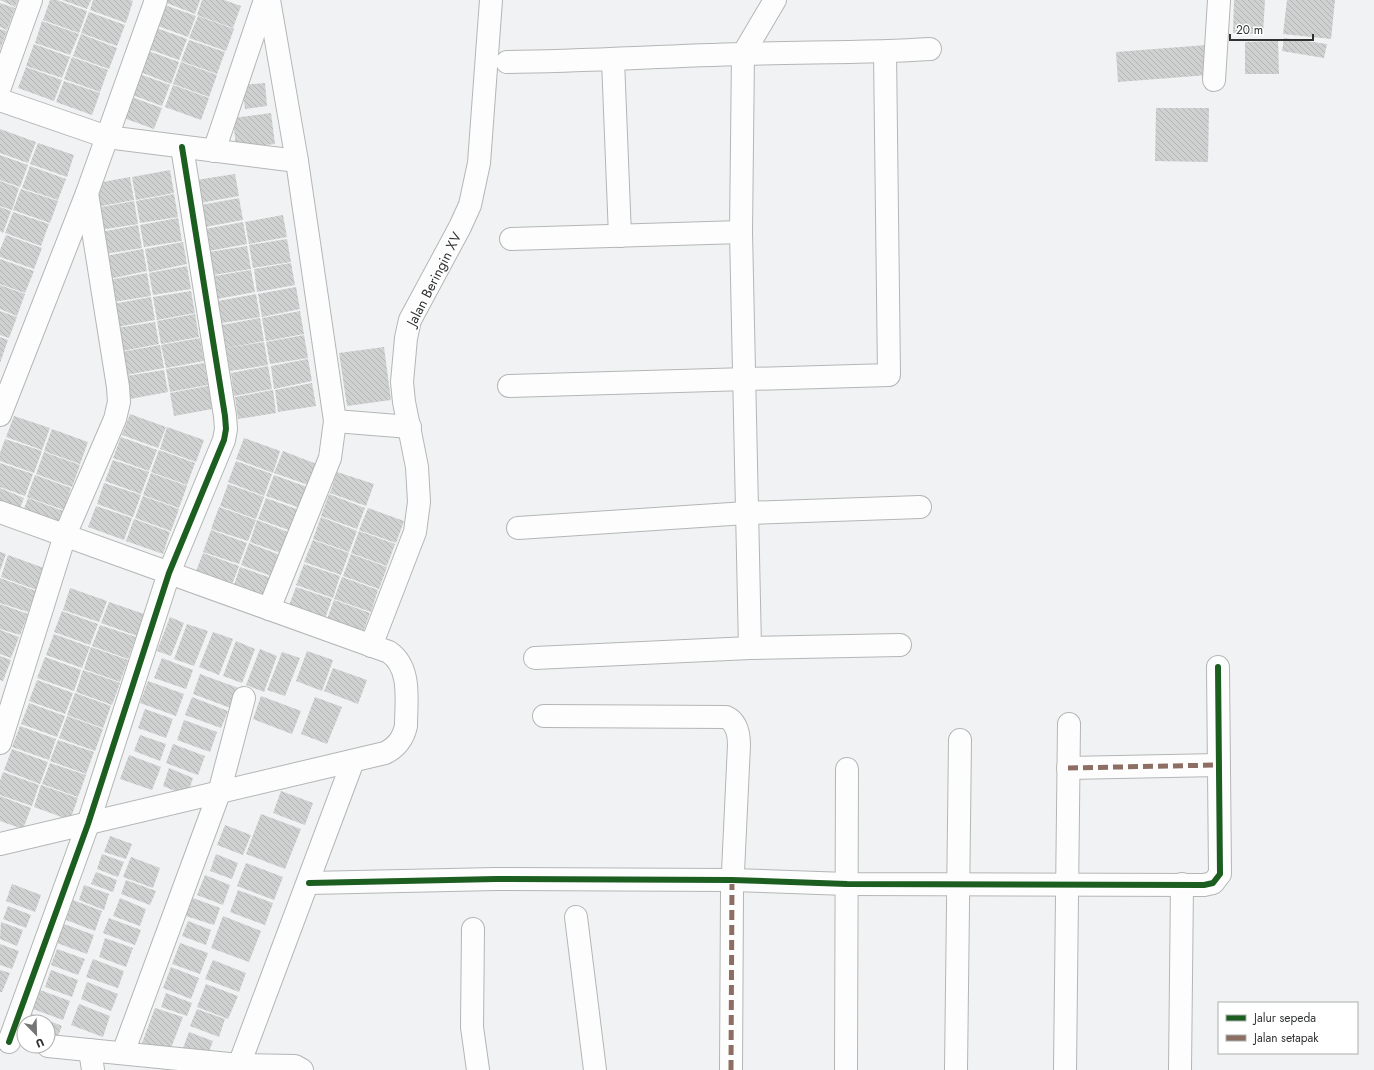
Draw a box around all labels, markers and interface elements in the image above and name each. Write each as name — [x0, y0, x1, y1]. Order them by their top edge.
scale bar — [1230, 16, 1313, 42]
text: 20 m — [1236, 21, 1263, 39]
street label: Jalan Beringin XV — [401, 228, 467, 331]
legend — [1218, 1002, 1358, 1054]
text: Jalur sepeda — [1252, 1009, 1316, 1027]
north arrow — [16, 1014, 56, 1054]
text: Jalan setapak — [1252, 1029, 1319, 1047]
text: U — [33, 1034, 47, 1052]

